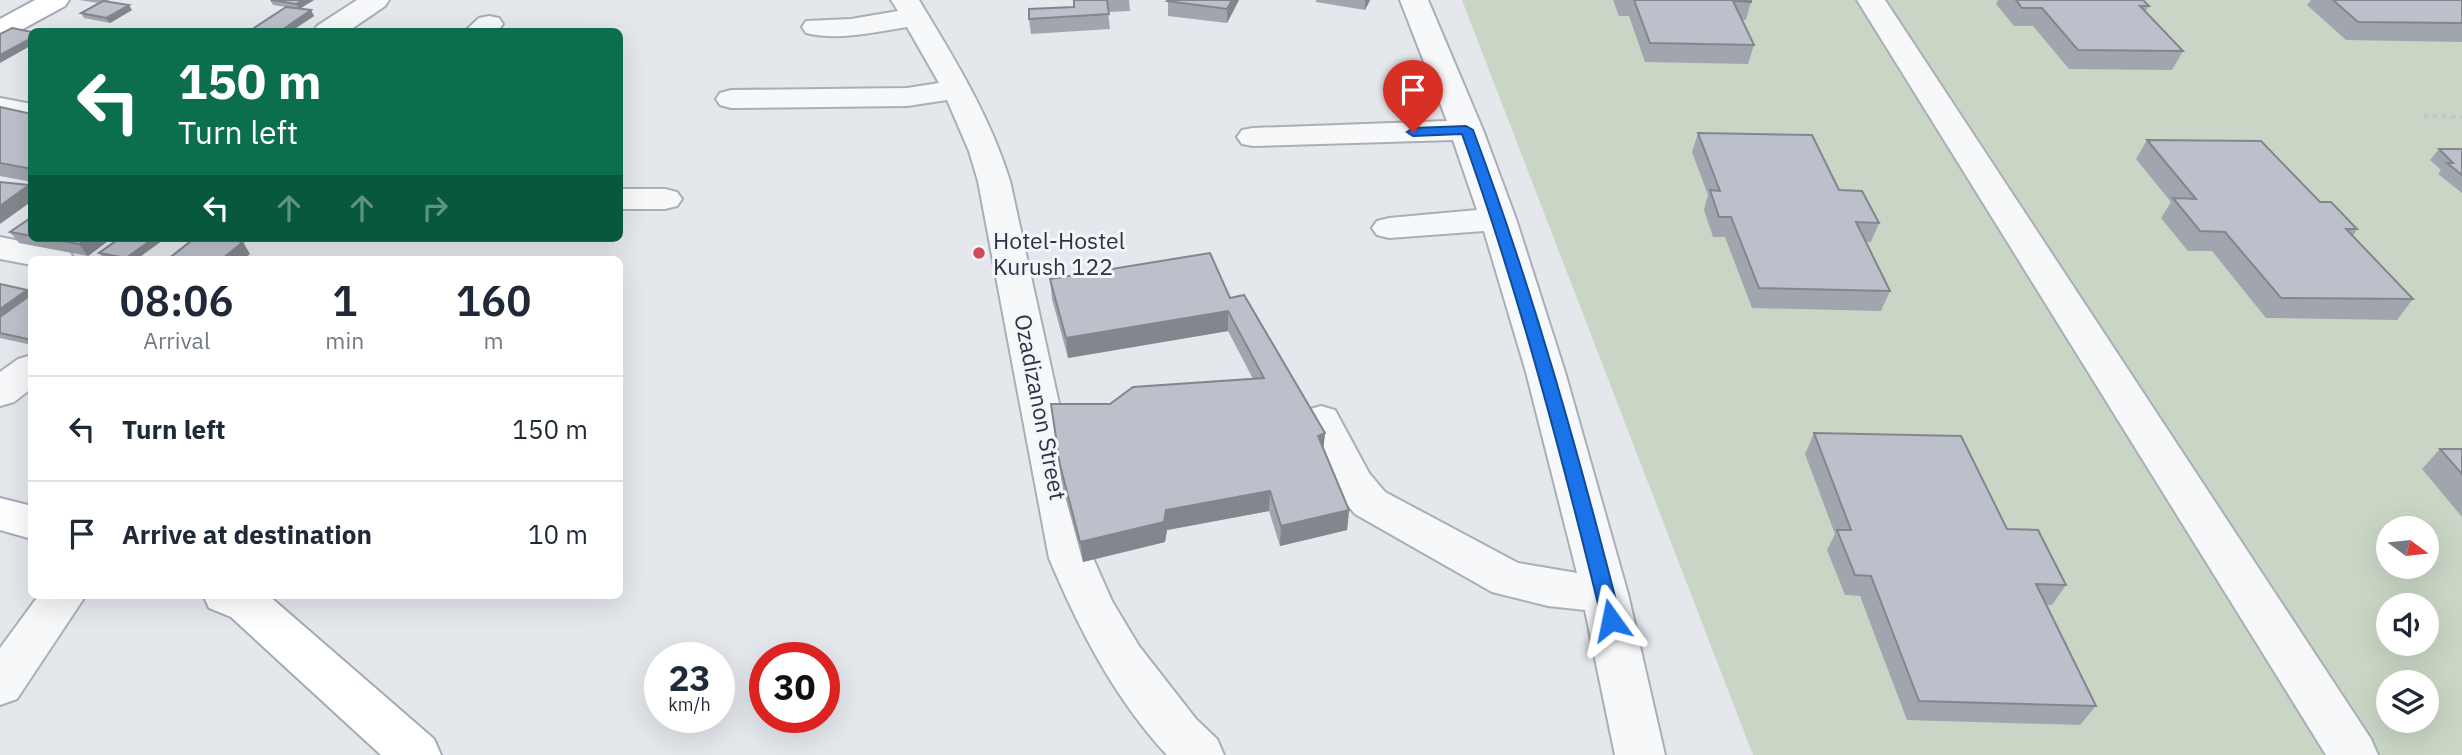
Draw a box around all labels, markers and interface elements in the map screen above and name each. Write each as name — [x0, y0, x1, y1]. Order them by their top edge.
text: 150 m — [178, 49, 322, 112]
icon: left — [63, 56, 154, 147]
pin — [1383, 60, 1443, 132]
icon: arrive — [1394, 71, 1432, 109]
text: Turn left — [178, 111, 298, 153]
icon: left — [197, 189, 235, 227]
icon: ahead — [270, 189, 308, 227]
icon: ahead — [343, 189, 381, 227]
icon: right — [416, 189, 454, 227]
place label: Hotel-Hostel Kurush 122 — [993, 225, 1125, 281]
marker: Hotel-Hostel Kurush 122 — [971, 245, 987, 261]
text: 08:06 — [120, 273, 234, 328]
text: 1 — [332, 273, 357, 328]
text: 160 — [456, 273, 531, 328]
street label: Ozadizanon Street — [1008, 311, 1074, 503]
text: Arrival — [143, 325, 210, 355]
text: min — [325, 325, 364, 355]
text: m — [484, 325, 504, 355]
icon: left — [63, 410, 101, 448]
text: Turn left — [122, 412, 225, 446]
text: 150 m — [512, 412, 588, 446]
icon: arrive — [63, 515, 101, 553]
north arrow — [2376, 516, 2440, 579]
map controls — [2376, 516, 2439, 733]
text: Arrive at destination — [122, 517, 372, 551]
text: 10 m — [528, 517, 588, 551]
position arrow — [1574, 583, 1648, 657]
button: sound — [2376, 593, 2439, 656]
speed limit sign: 30 — [749, 642, 840, 733]
text: 23 — [668, 655, 711, 701]
button: layers — [2376, 670, 2439, 733]
text: km/h — [668, 693, 711, 716]

